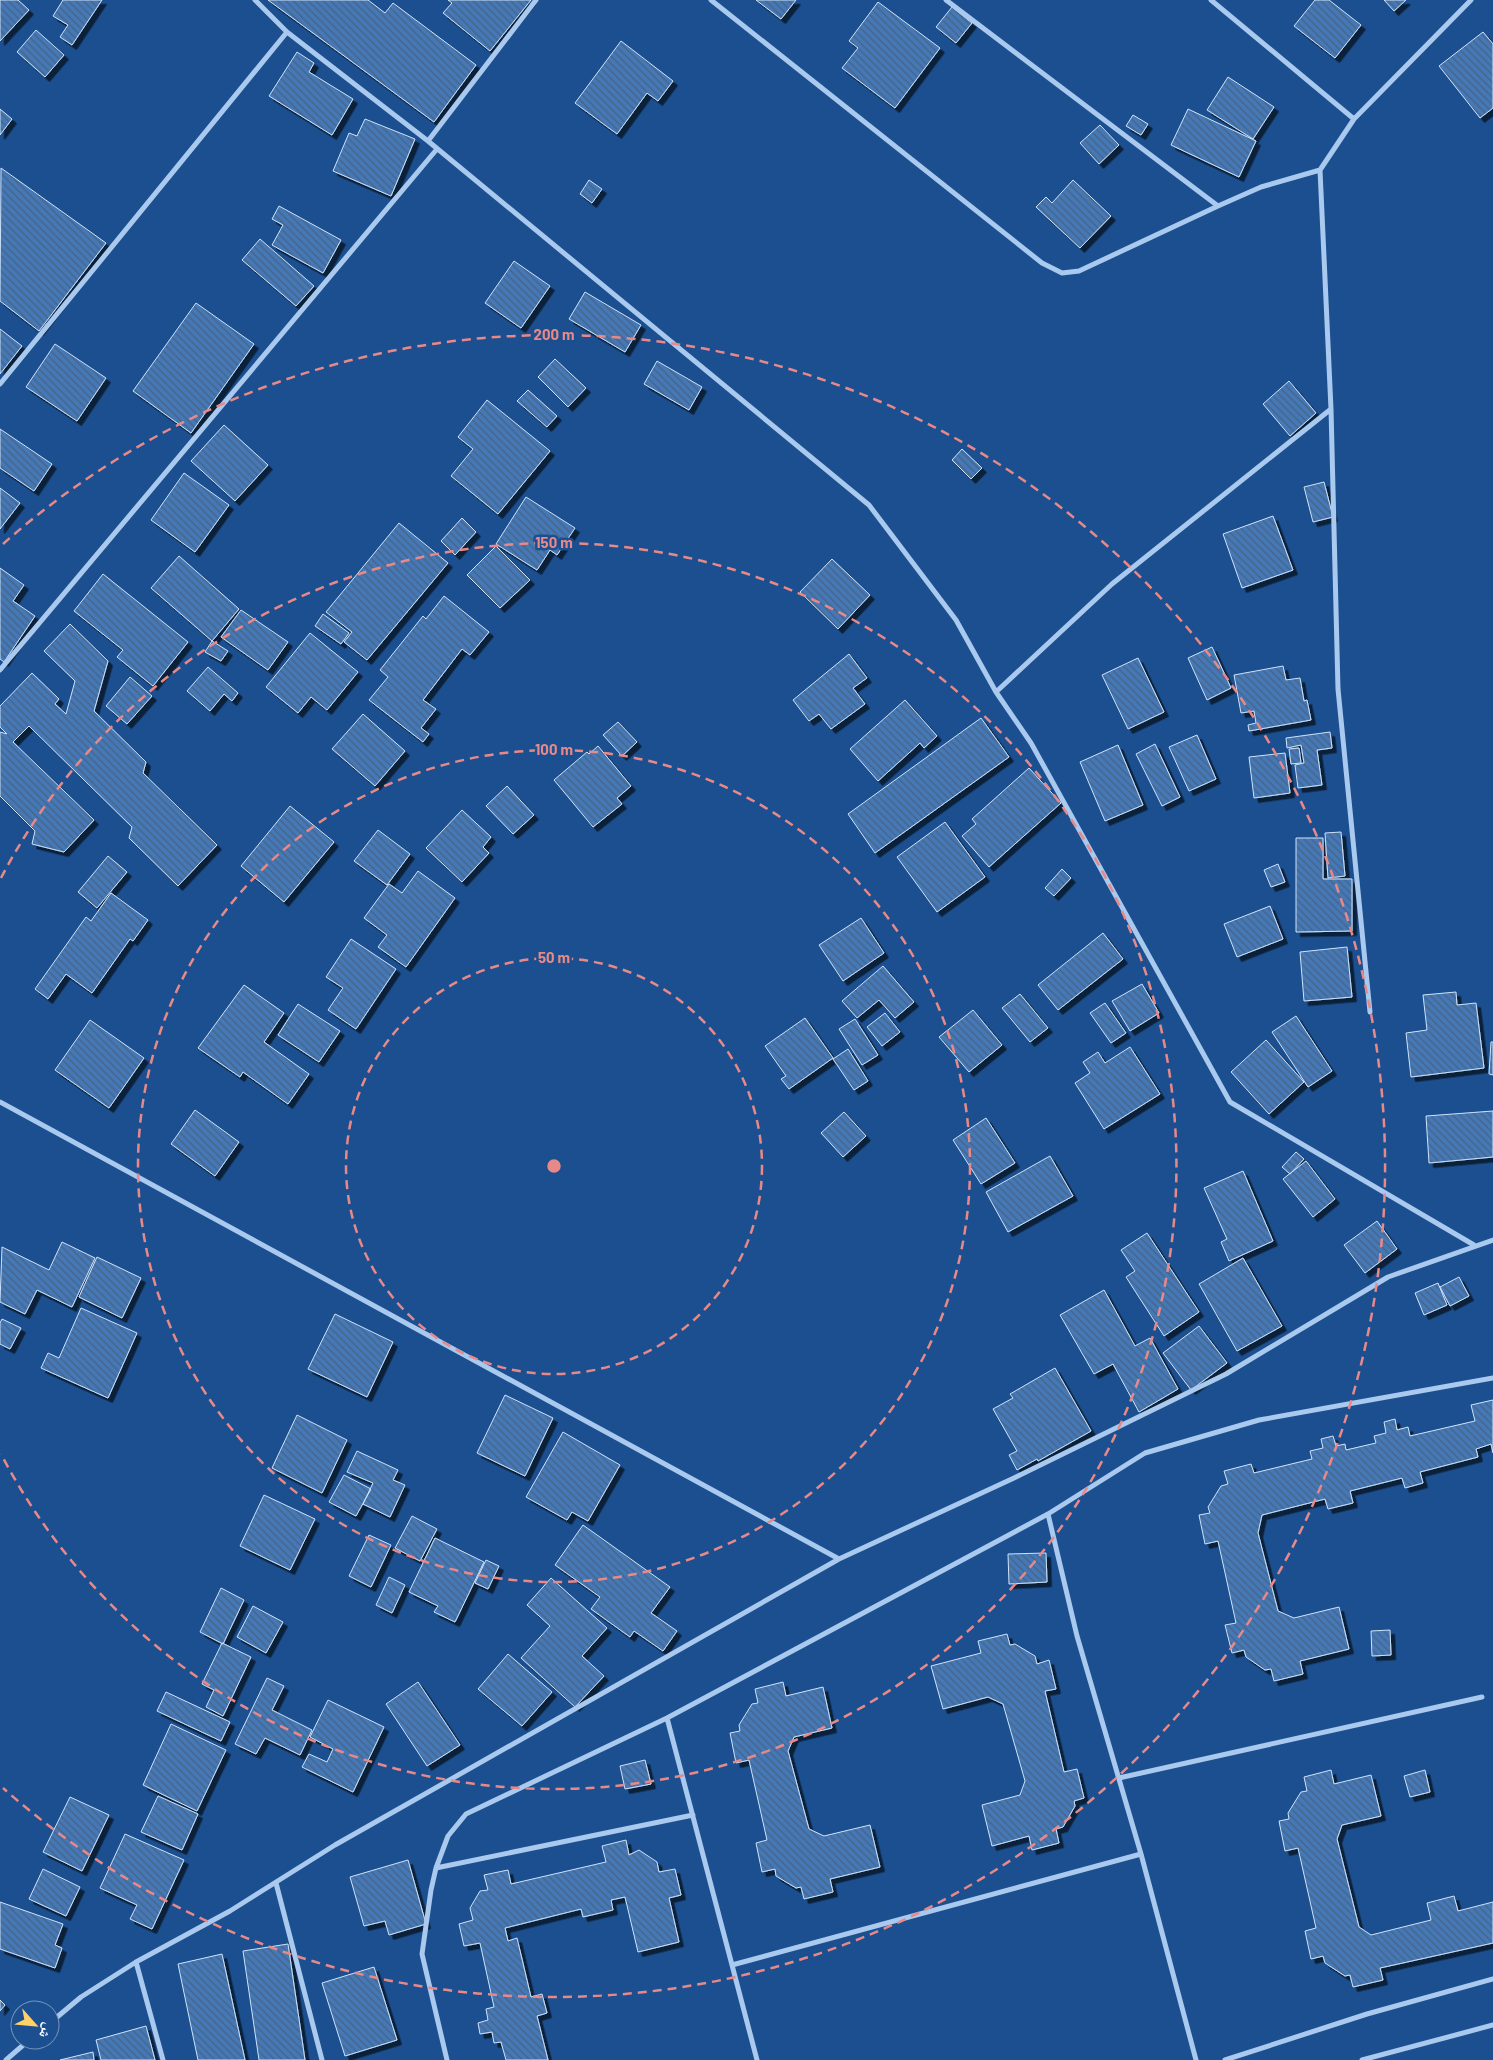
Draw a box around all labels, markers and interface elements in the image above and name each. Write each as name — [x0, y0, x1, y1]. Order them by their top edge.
text: 200 m — [533, 325, 575, 343]
text: 150 m — [535, 533, 573, 551]
text: 100 m — [535, 740, 573, 758]
text: 50 m — [538, 948, 570, 966]
centre of rings — [545, 1157, 563, 1175]
north arrow — [10, 2000, 60, 2050]
text: ش — [35, 2020, 58, 2042]

